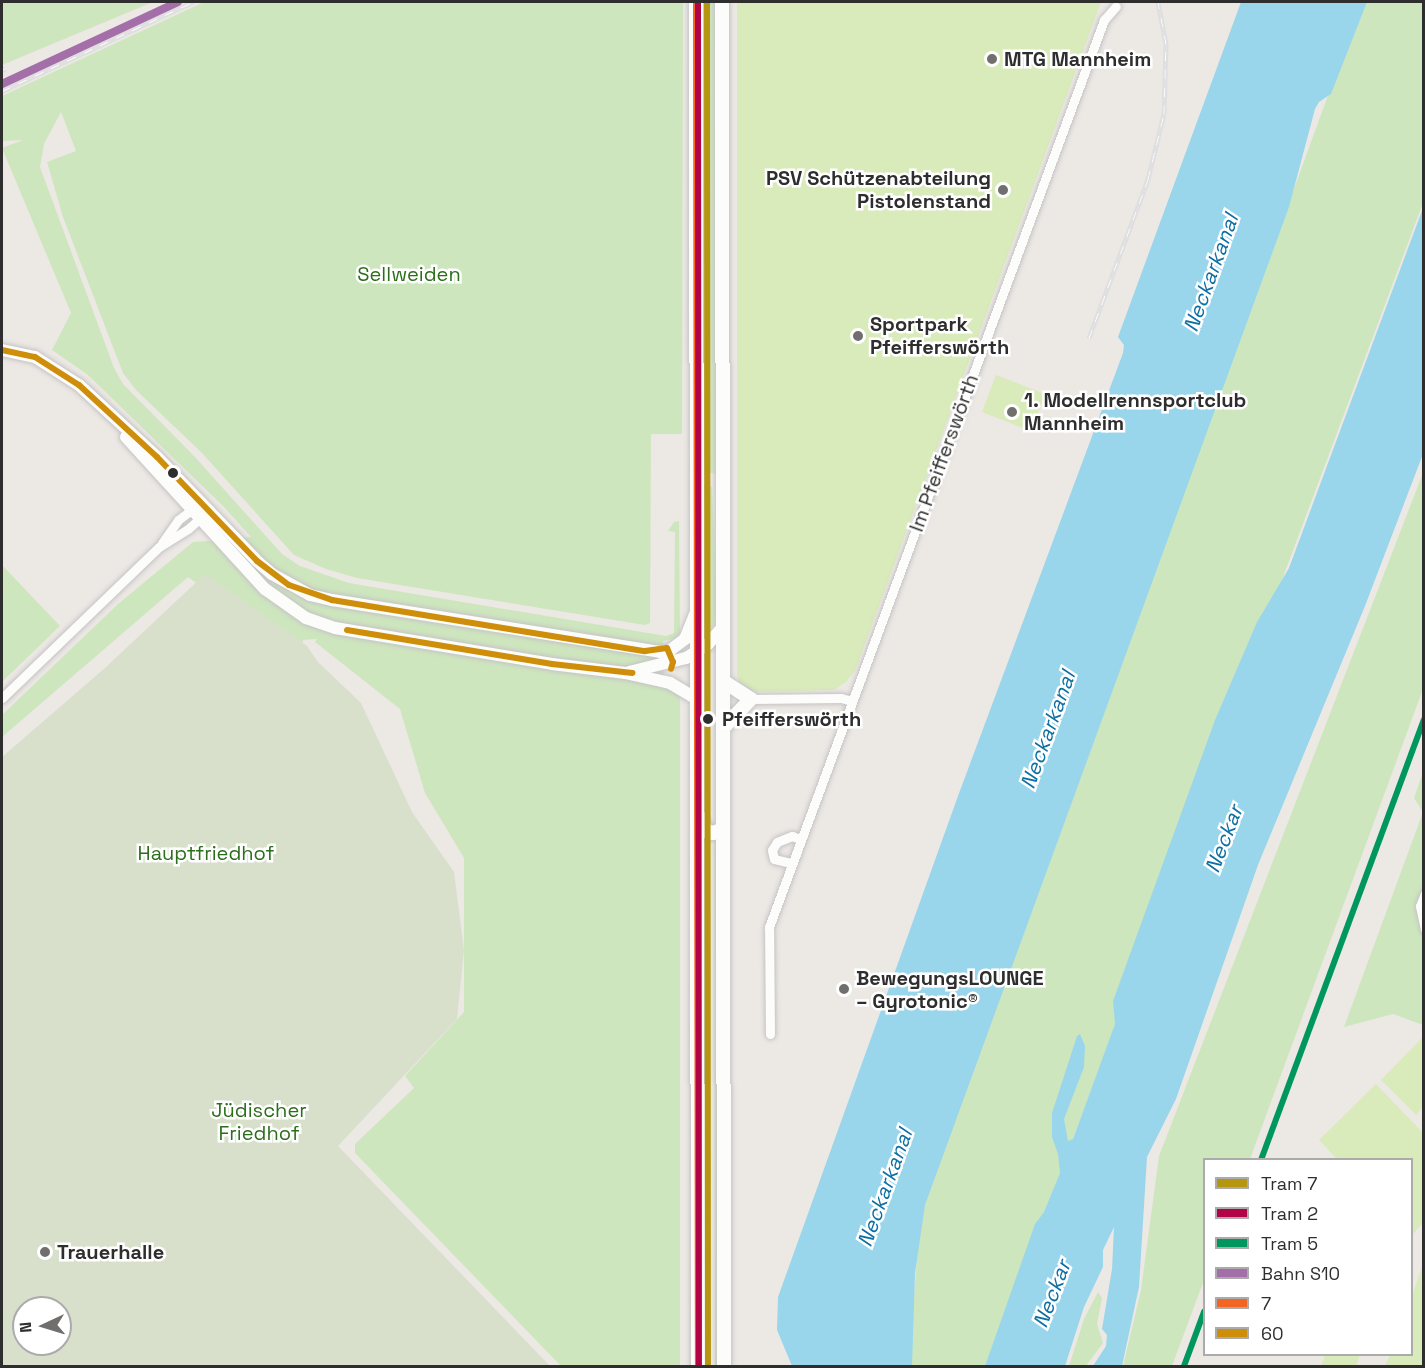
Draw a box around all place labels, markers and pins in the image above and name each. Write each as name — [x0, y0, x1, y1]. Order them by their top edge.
place label: MTG Mannheim — [1004, 47, 1151, 71]
marker: MTG Mannheim — [985, 52, 999, 66]
place label: PSV Schützenabteilung Pistolenstand — [766, 166, 991, 213]
marker: PSV Schützenabteilung Pistolenstand — [996, 183, 1010, 197]
place label: Sportpark Pfeifferswörth — [870, 312, 1009, 359]
marker: Sportpark Pfeifferswörth — [851, 329, 865, 343]
place label: 1. Modellrennsportclub Mannheim — [1024, 388, 1247, 435]
marker: 1. Modellrennsportclub Mannheim — [1005, 405, 1019, 419]
unlabelled marker — [167, 467, 179, 479]
place label: Pfeifferswörth — [722, 707, 861, 731]
marker: Pfeifferswörth — [699, 710, 717, 728]
place label: BewegungsLOUNGE – Gyrotonic® — [856, 966, 1044, 1013]
marker: BewegungsLOUNGE – Gyrotonic® — [837, 982, 851, 996]
place label: Trauerhalle — [57, 1240, 164, 1264]
marker: Trauerhalle — [38, 1245, 52, 1259]

